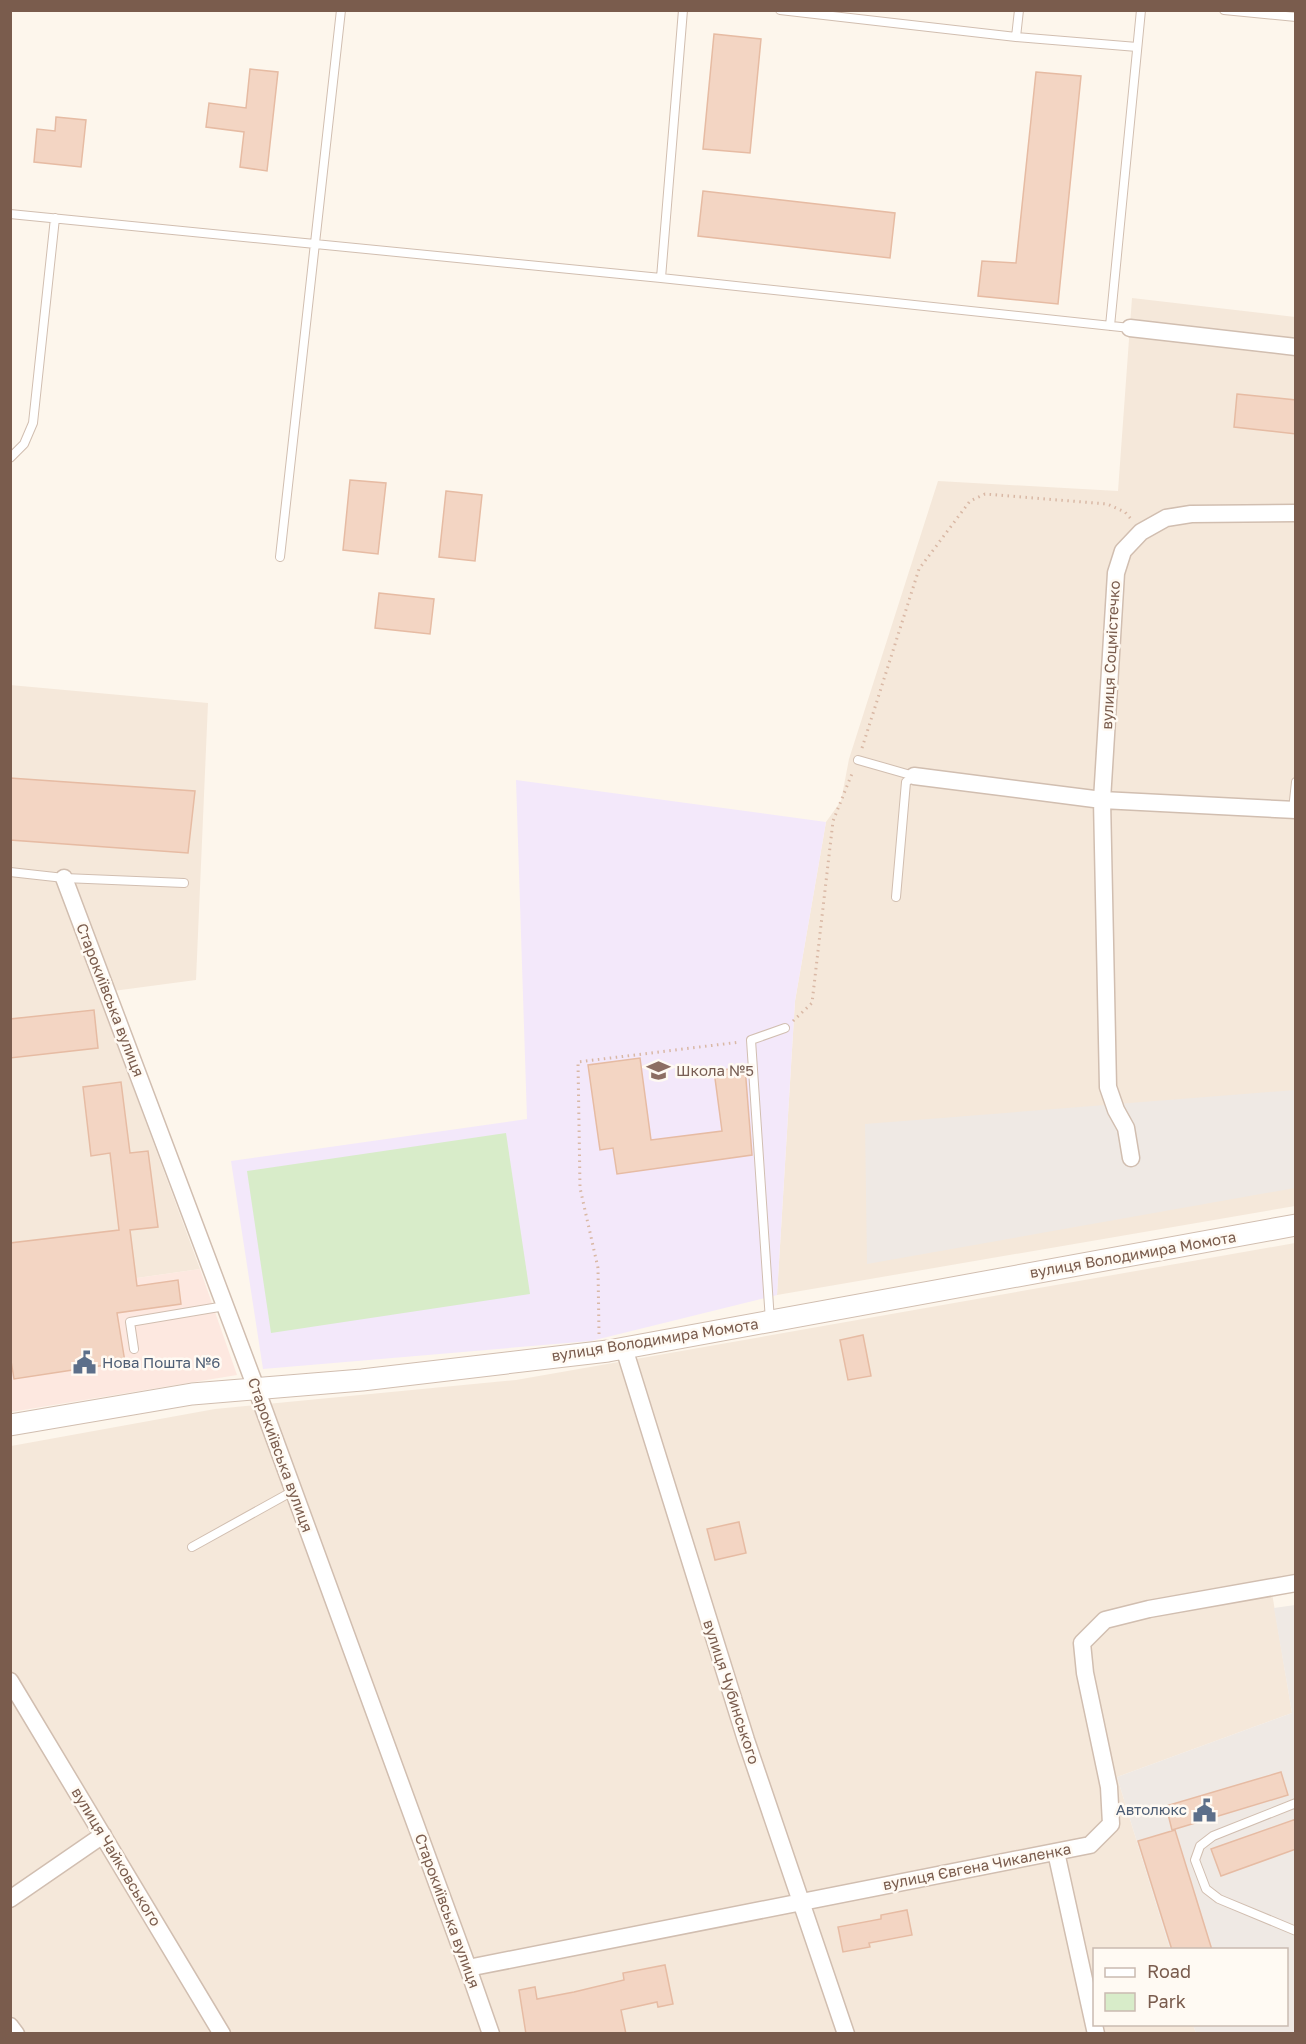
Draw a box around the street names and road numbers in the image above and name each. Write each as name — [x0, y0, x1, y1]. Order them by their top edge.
street label: вулиця Соцмістечко — [1097, 580, 1123, 730]
street label: Старокиївська вулиця — [73, 920, 149, 1079]
street label: вулиця Володимира Момота — [1028, 1227, 1237, 1281]
street label: вулиця Володимира Момота — [550, 1314, 760, 1364]
street label: Старокиївська вулиця — [245, 1375, 317, 1534]
street label: вулиця Чубинського — [700, 1617, 764, 1766]
street label: вулиця Чайковського — [68, 1784, 165, 1929]
street label: Старокиївська вулиця — [412, 1831, 484, 1990]
street label: вулиця Євгена Чикаленка — [881, 1839, 1072, 1893]

